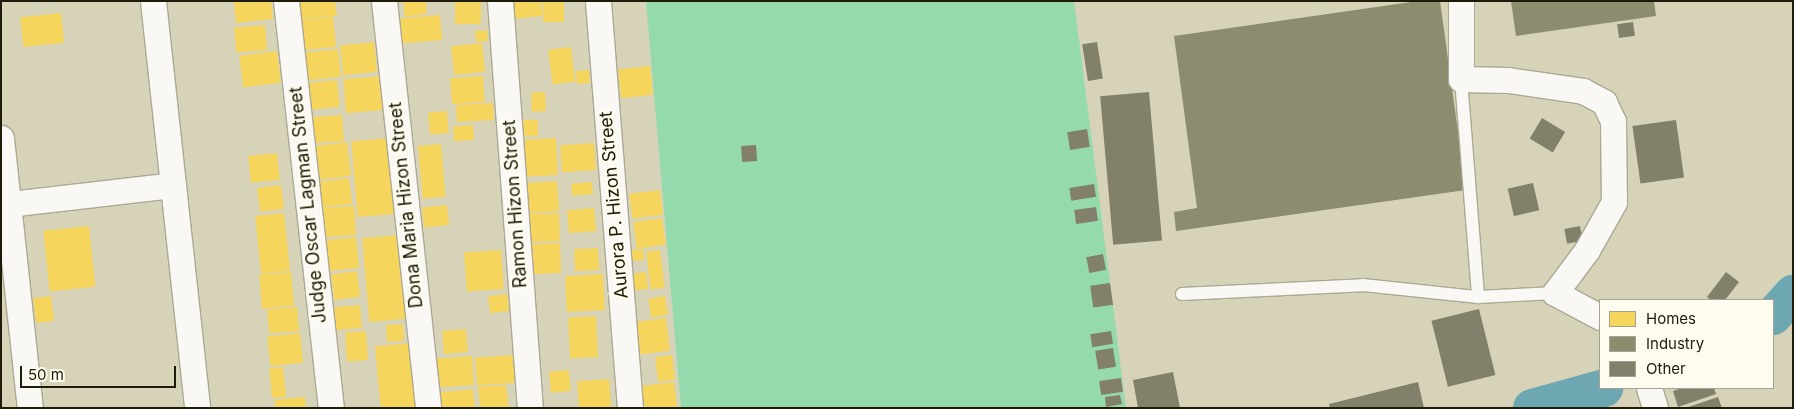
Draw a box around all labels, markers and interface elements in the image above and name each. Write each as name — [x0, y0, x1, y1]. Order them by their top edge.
street label: Judge Oscar Lagman Street — [285, 86, 331, 324]
street label: Dona Maria Hizon Street — [384, 101, 428, 309]
street label: Aurora P. Hizon Street — [595, 110, 633, 300]
street label: Ramon Hizon Street — [498, 119, 532, 289]
legend — [1599, 299, 1774, 389]
text: Homes — [1646, 309, 1696, 328]
text: Industry — [1646, 334, 1704, 353]
scale bar — [22, 356, 179, 388]
text: Other — [1646, 359, 1686, 378]
text: 50 m — [28, 365, 64, 384]

